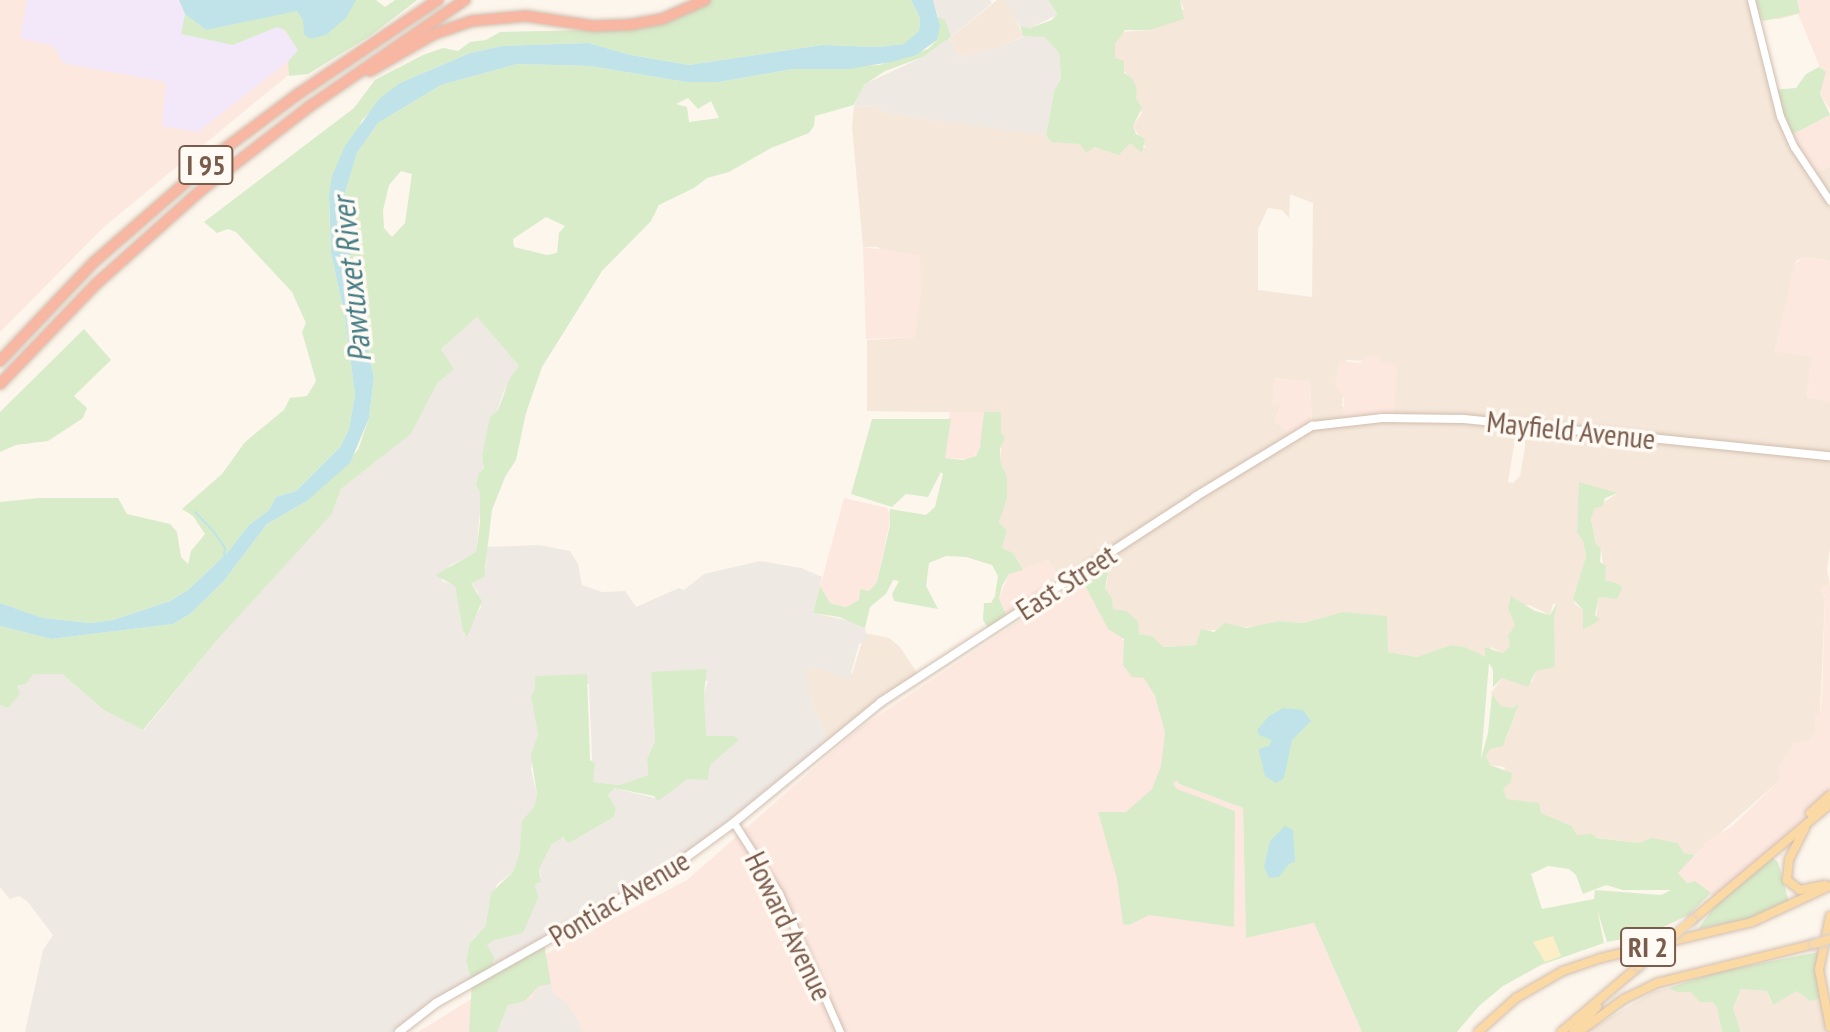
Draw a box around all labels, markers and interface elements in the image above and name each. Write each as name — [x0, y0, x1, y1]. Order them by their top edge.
road number: I 95 — [178, 141, 234, 189]
water label: Pawtuxet River — [323, 195, 379, 365]
street label: Mayfield Avenue — [1485, 403, 1657, 457]
street label: East Street — [1009, 536, 1123, 628]
street label: Pontiac Avenue — [542, 842, 696, 954]
street label: Howard Avenue — [737, 845, 841, 1007]
road number: RI 2 — [1620, 923, 1676, 971]

